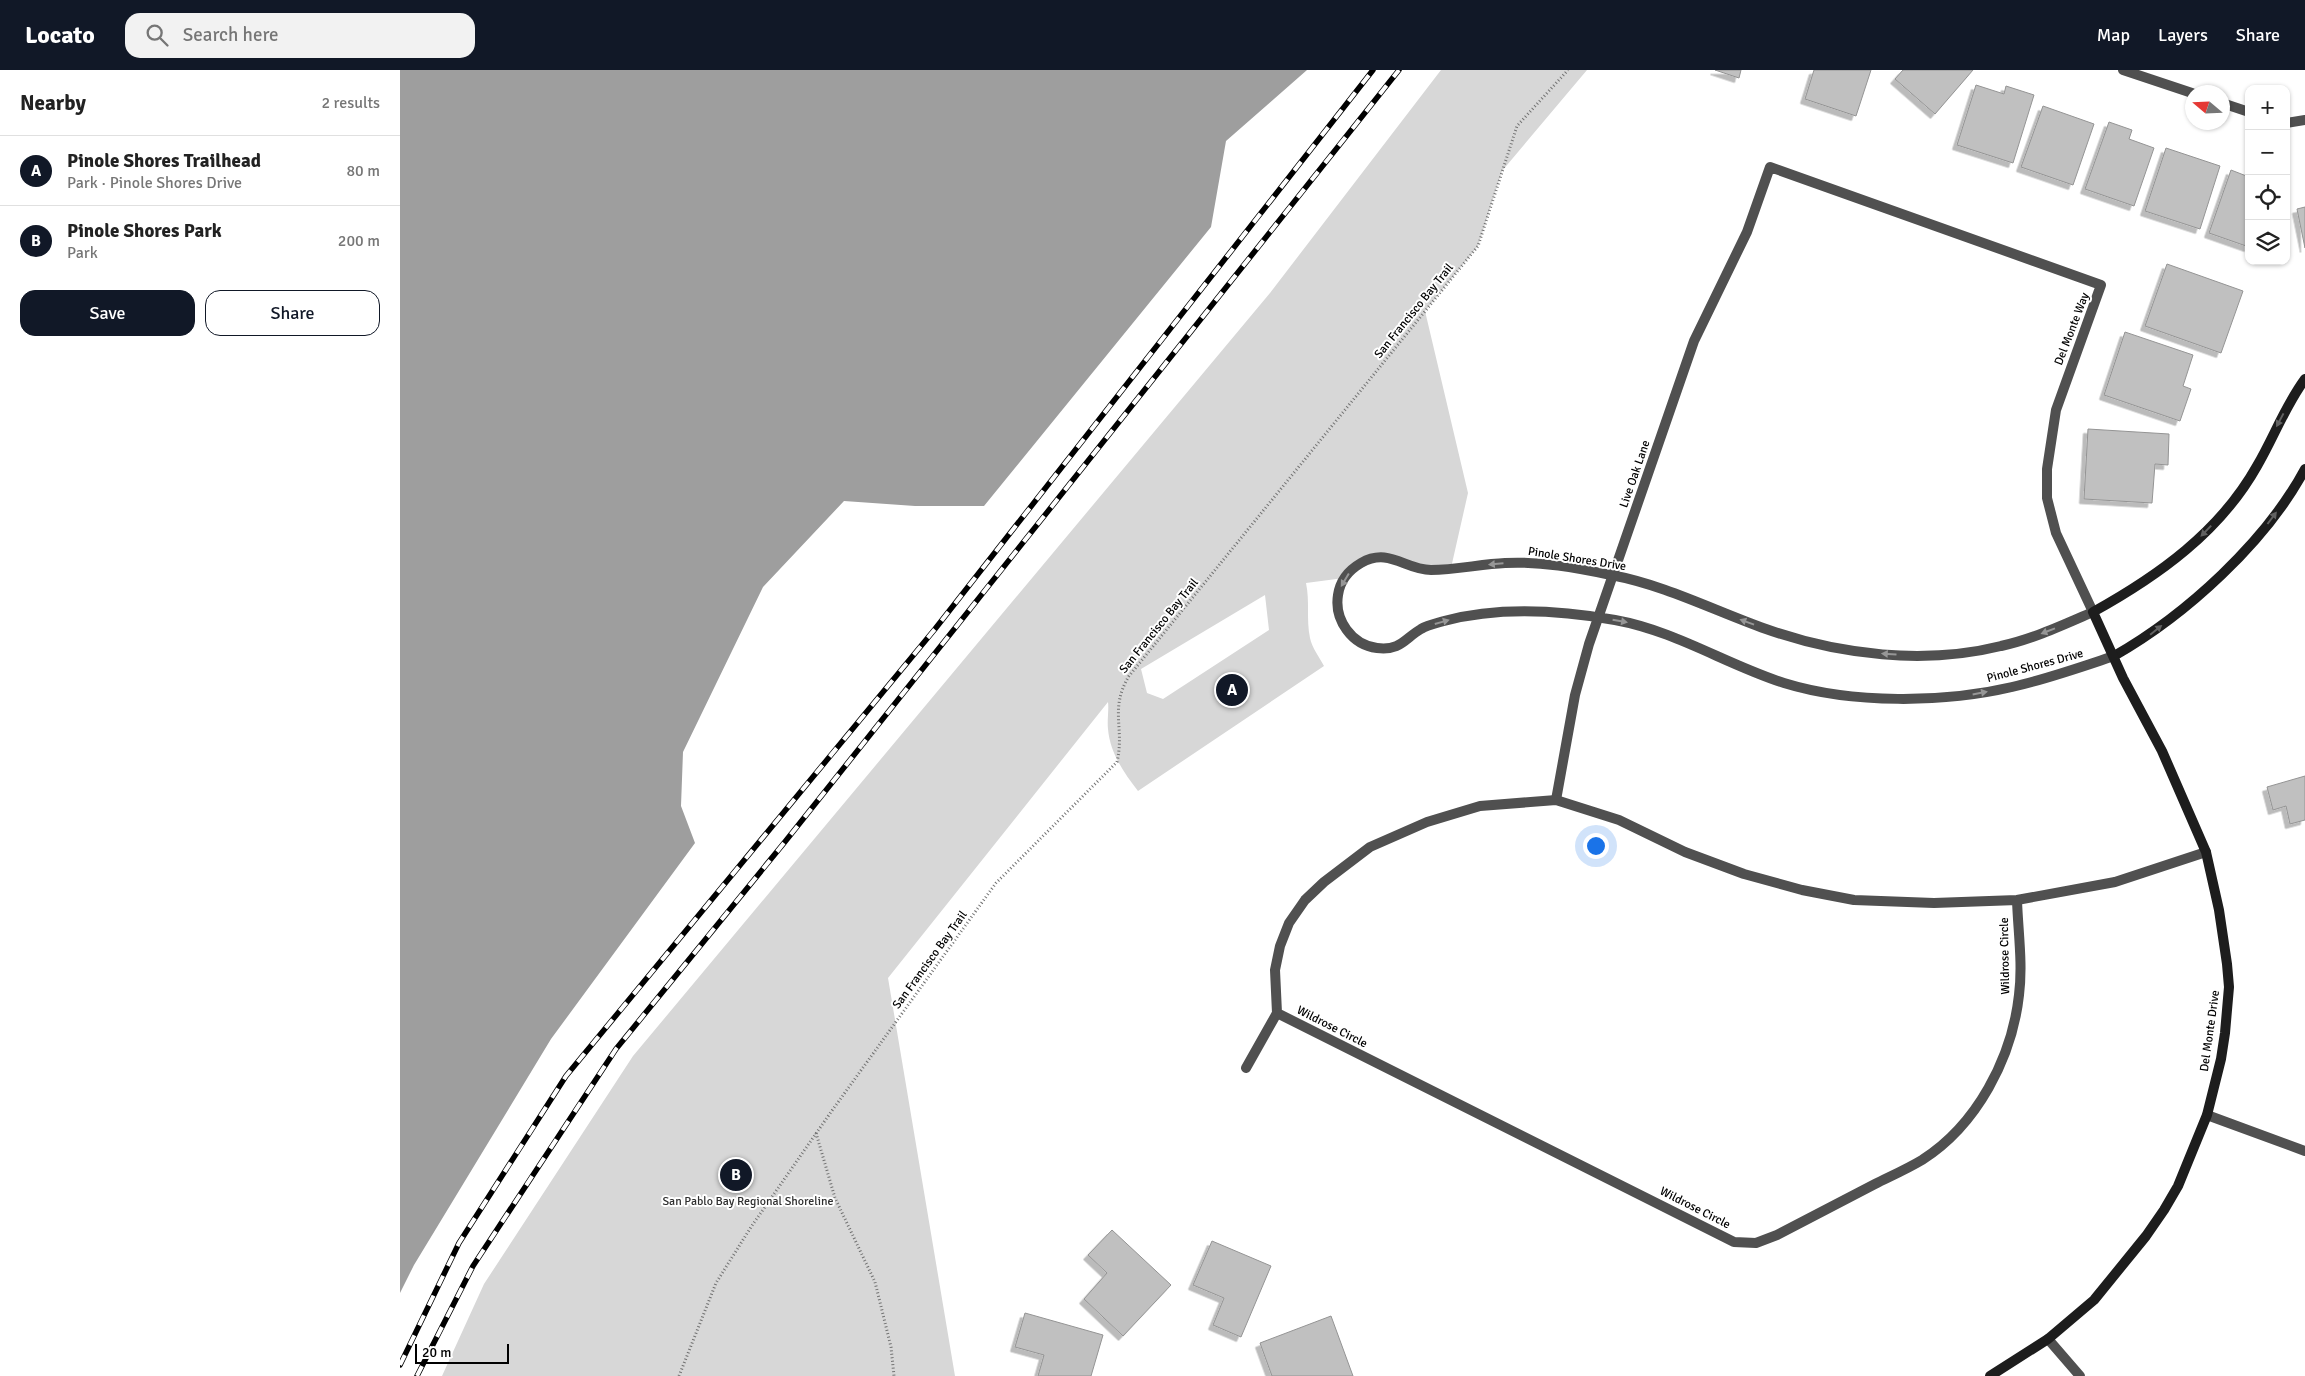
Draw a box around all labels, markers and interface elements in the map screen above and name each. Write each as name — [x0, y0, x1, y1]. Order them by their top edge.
search box — [125, 13, 475, 58]
text: Locato — [25, 20, 95, 50]
icon: search — [143, 21, 171, 49]
text: Search here — [183, 23, 279, 47]
text: Map — [2097, 24, 2130, 46]
text: Layers — [2158, 24, 2208, 46]
text: Share — [2236, 24, 2280, 46]
north arrow — [2185, 85, 2230, 130]
map controls — [2245, 85, 2290, 265]
button: + — [2245, 85, 2290, 130]
text: Nearby — [20, 90, 86, 116]
text: 2 results — [321, 93, 380, 113]
button: − — [2245, 130, 2290, 175]
text: Pinole Shores Trailhead — [67, 149, 261, 173]
text: A — [31, 161, 41, 181]
text: 80 m — [346, 161, 380, 181]
text: Park · Pinole Shores Drive — [67, 173, 242, 193]
button: locate — [2245, 175, 2290, 220]
text: Pinole Shores Park — [67, 219, 222, 243]
button: layers — [2245, 220, 2290, 265]
text: B — [31, 231, 41, 251]
text: 200 m — [338, 231, 380, 251]
text: Park — [67, 243, 98, 263]
street label: San Francisco Bay Trail — [1371, 260, 1457, 361]
button: Save — [20, 290, 195, 336]
button: Share — [205, 290, 380, 336]
street label: Del Monte Way — [2051, 290, 2093, 367]
one-way arrow — [2275, 414, 2284, 427]
street label: Live Oak Lane — [1616, 438, 1654, 510]
one-way arrow — [2267, 511, 2277, 525]
one-way arrow — [2200, 525, 2212, 537]
street label: Pinole Shores Drive — [1527, 544, 1627, 574]
one-way arrow — [1487, 560, 1503, 568]
one-way arrow — [1340, 573, 1349, 586]
street label: San Francisco Bay Trail — [1116, 575, 1202, 676]
one-way arrow — [1612, 617, 1628, 625]
one-way arrow — [1434, 618, 1449, 626]
one-way arrow — [1739, 618, 1754, 626]
one-way arrow — [2149, 625, 2162, 636]
one-way arrow — [2041, 628, 2056, 635]
street label: Pinole Shores Drive — [1985, 646, 2085, 686]
one-way arrow — [1881, 649, 1897, 657]
pin: A — [1216, 671, 1248, 709]
one-way arrow — [1973, 689, 1989, 697]
your location — [1583, 833, 1609, 859]
street label: San Francisco Bay Trail — [889, 908, 971, 1012]
street label: Wildrose Circle — [1997, 917, 2013, 995]
street label: Del Monte Drive — [2197, 989, 2223, 1073]
street label: Wildrose Circle — [1294, 1003, 1370, 1051]
pin: B — [720, 1156, 752, 1194]
street label: Wildrose Circle — [1657, 1184, 1733, 1232]
park label: San Pablo Bay Regional Shoreline — [662, 1194, 834, 1209]
scale bar — [415, 1341, 509, 1364]
text: 20 m — [422, 1344, 451, 1361]

